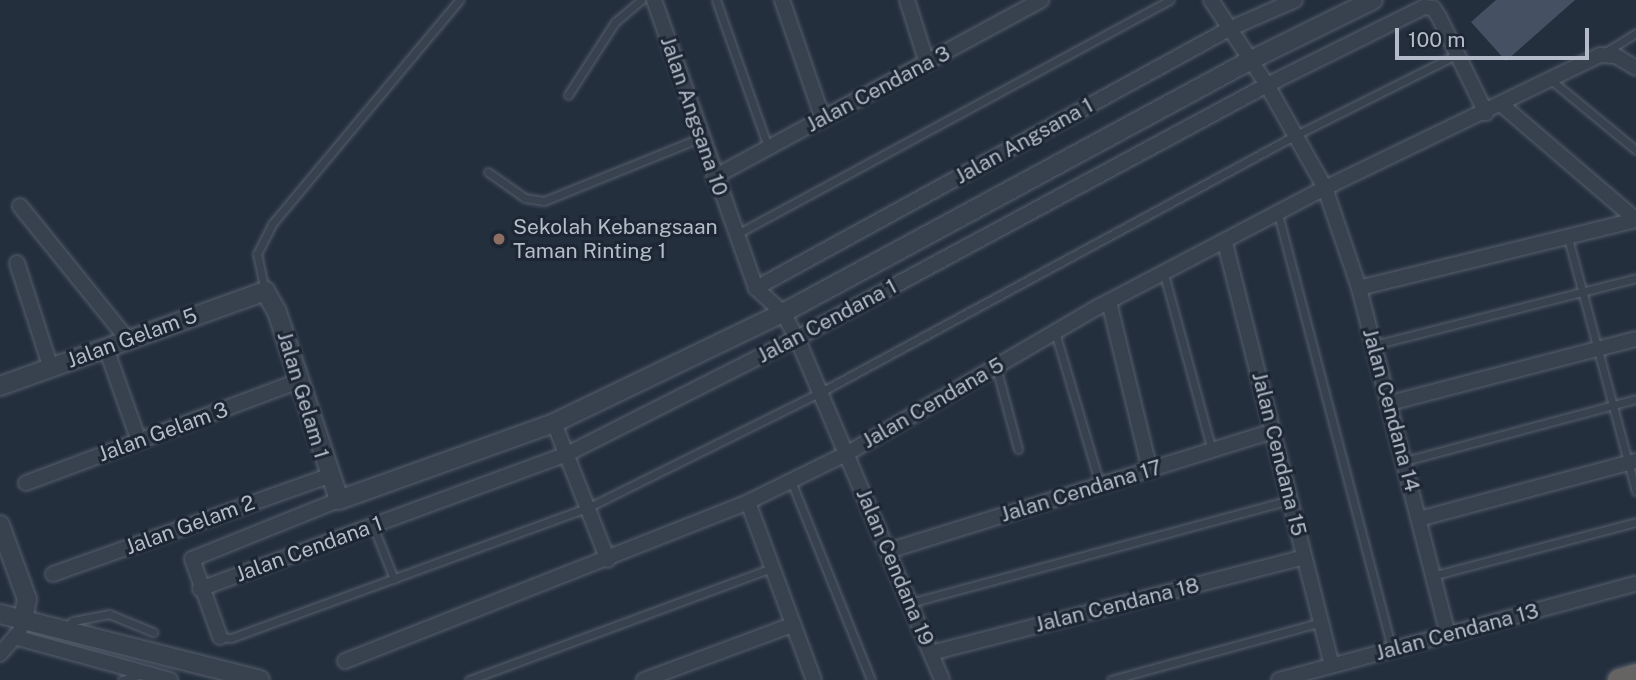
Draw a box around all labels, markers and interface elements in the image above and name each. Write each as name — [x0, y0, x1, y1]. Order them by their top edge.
scale bar — [1398, 14, 1592, 58]
text: 100 m — [1408, 27, 1465, 52]
street label: Jalan Angsana 10 — [655, 33, 733, 199]
street label: Jalan Cendana 3 — [802, 40, 954, 138]
street label: Jalan Angsana 1 — [950, 93, 1098, 189]
place label: Sekolah Kebangsaan Taman Rinting 1 — [513, 214, 718, 264]
marker: Sekolah Kebangsaan Taman Rinting 1 — [491, 231, 507, 247]
street label: Jalan Cendana 1 — [753, 274, 901, 368]
street label: Jalan Gelam 5 — [63, 303, 201, 373]
street label: Jalan Cendana 14 — [1357, 326, 1425, 494]
street label: Jalan Gelam 1 — [272, 328, 334, 462]
street label: Jalan Cendana 5 — [858, 352, 1008, 454]
street label: Jalan Cendana 15 — [1246, 369, 1312, 539]
street label: Jalan Gelam 3 — [95, 397, 231, 467]
street label: Jalan Cendana 17 — [997, 454, 1165, 528]
street label: Jalan Cendana 19 — [851, 485, 939, 649]
street label: Jalan Gelam 2 — [122, 490, 258, 560]
street label: Jalan Cendana 1 — [232, 511, 386, 587]
street label: Jalan Cendana 18 — [1032, 572, 1202, 638]
street label: Jalan Cendana 13 — [1373, 598, 1541, 666]

